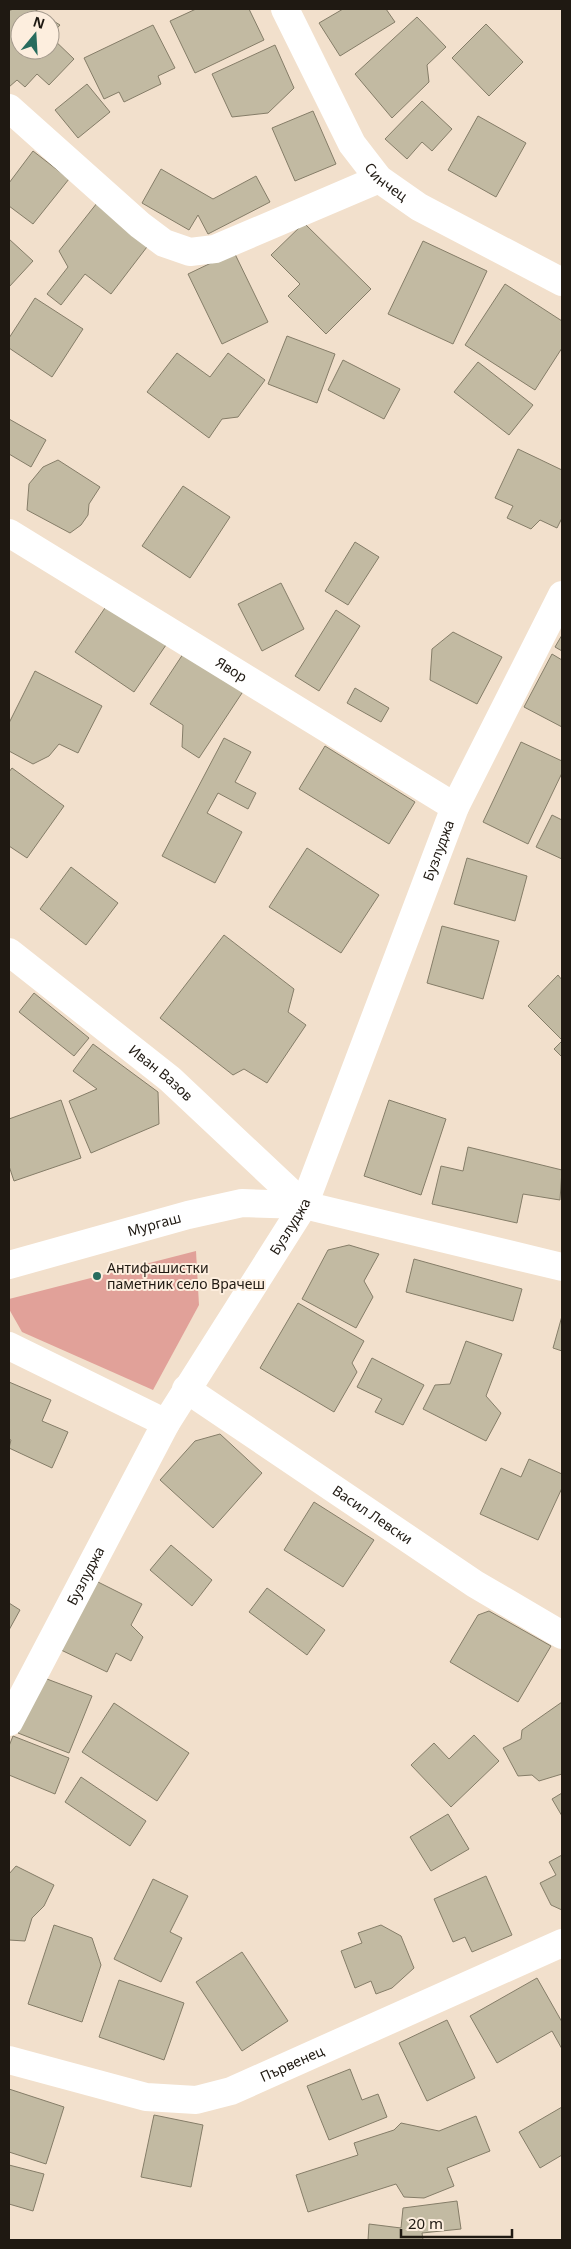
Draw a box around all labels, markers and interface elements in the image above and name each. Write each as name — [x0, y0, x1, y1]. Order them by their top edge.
north arrow — [10, 10, 60, 60]
text: N — [31, 11, 48, 33]
street label: Синчец — [361, 158, 412, 205]
street label: Явор — [212, 652, 251, 686]
street label: Бузлуджа — [418, 817, 458, 883]
street label: Иван Вазов — [125, 1040, 197, 1105]
street label: Бузлуджа — [265, 1196, 315, 1258]
street label: Мургаш — [125, 1207, 183, 1240]
place label: Антифашистки паметник село Врачеш — [107, 1258, 265, 1293]
marker: Антифашистки паметник село Врачеш — [91, 1270, 103, 1282]
street label: Васил Левски — [329, 1481, 417, 1548]
street label: Бузлуджа — [62, 1543, 108, 1608]
street label: Първенец — [257, 2041, 327, 2086]
scale bar — [401, 2206, 512, 2238]
text: 20 m — [408, 2213, 443, 2233]

